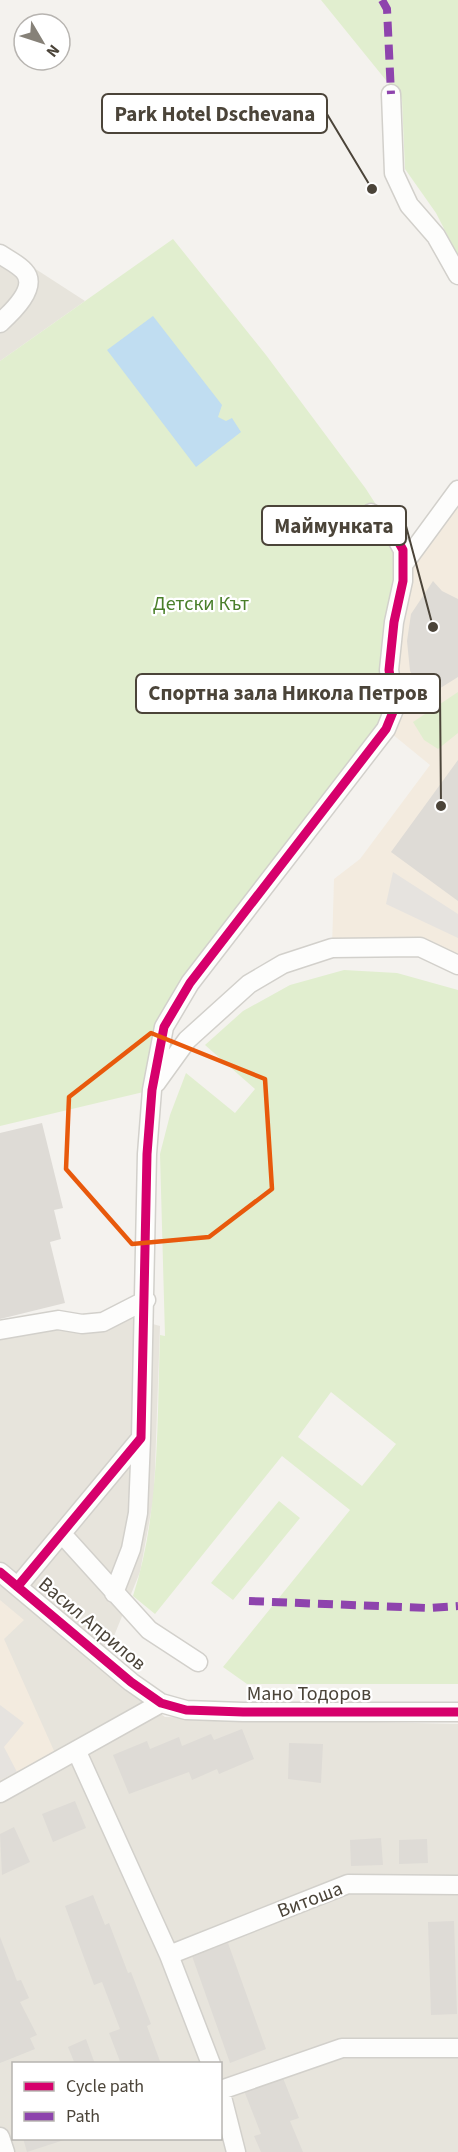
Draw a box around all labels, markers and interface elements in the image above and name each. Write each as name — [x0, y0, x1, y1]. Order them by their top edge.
north arrow — [12, 12, 72, 72]
text: N — [41, 40, 65, 62]
callout: Park Hotel Dschevana — [102, 94, 327, 133]
text: Park Hotel Dschevana — [115, 99, 315, 129]
callout: Маймунката — [262, 506, 406, 545]
text: Маймунката — [274, 511, 394, 541]
park label: Детски Кът — [153, 590, 249, 618]
callout: Спортна зала Никола Петров — [136, 674, 440, 713]
text: Спортна зала Никола Петров — [148, 678, 428, 708]
street label: Васил Априлов — [32, 1571, 152, 1677]
street label: Мано Тодоров — [247, 1680, 371, 1708]
street label: Витоша — [273, 1875, 347, 1925]
legend — [12, 2062, 222, 2140]
text: Cycle path — [66, 2074, 144, 2099]
text: Path — [66, 2104, 100, 2129]

